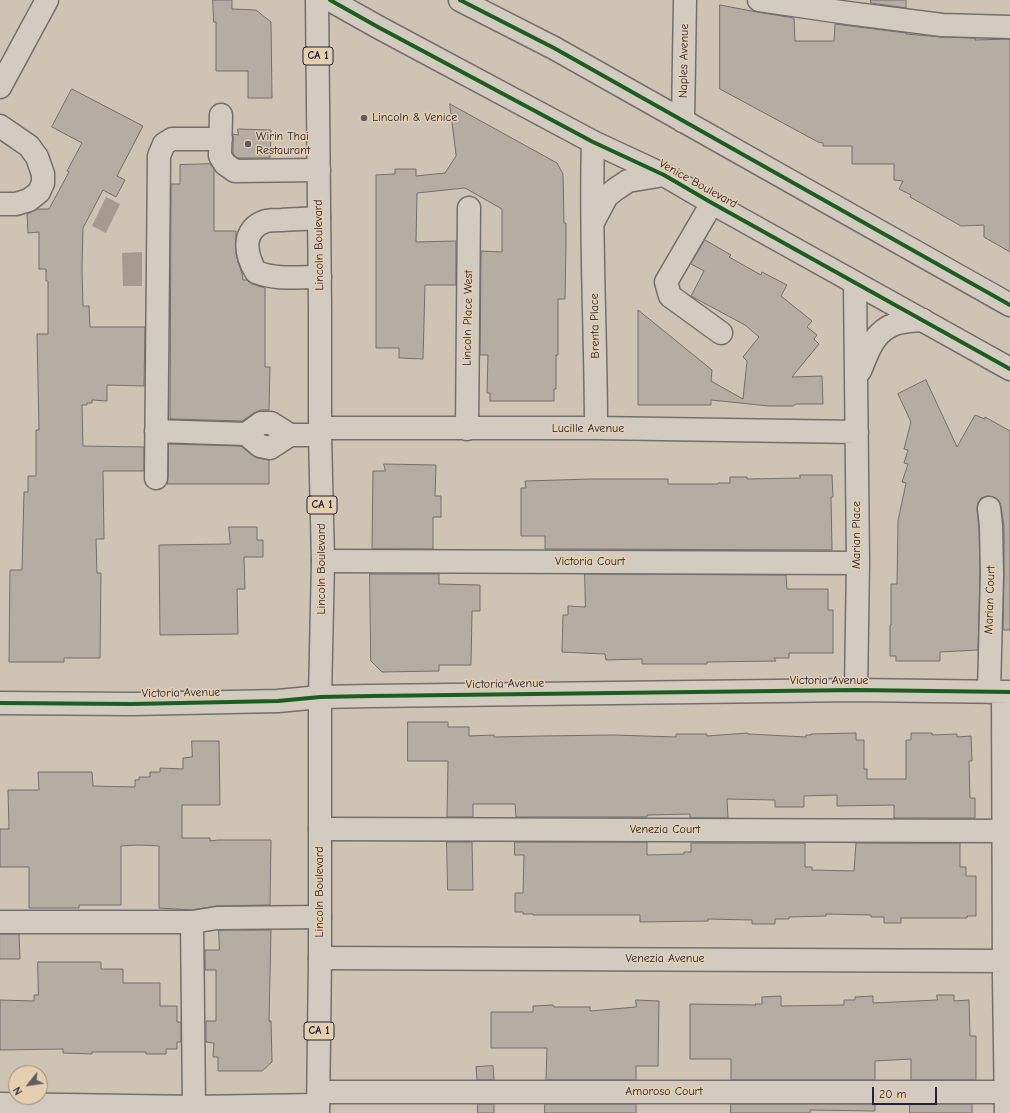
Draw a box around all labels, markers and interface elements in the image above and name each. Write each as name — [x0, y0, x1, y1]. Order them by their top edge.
street label: Naples Avenue — [676, 24, 692, 98]
road number: CA 1 — [303, 47, 333, 65]
place label: Lincoln & Venice — [372, 111, 457, 125]
marker: Lincoln & Venice — [359, 113, 369, 123]
place label: Wirin Thai Restaurant — [256, 130, 310, 158]
marker: Wirin Thai Restaurant — [243, 139, 253, 149]
street label: Venice Boulevard — [656, 157, 740, 211]
street label: Lincoln Boulevard — [311, 199, 327, 291]
street label: Lincoln Place West — [460, 270, 476, 366]
street label: Brenta Place — [587, 293, 603, 359]
street label: Lucille Avenue — [552, 422, 624, 436]
road number: CA 1 — [307, 496, 337, 514]
street label: Marian Place — [850, 501, 864, 569]
street label: Lincoln Boulevard — [315, 523, 329, 615]
street label: Victoria Court — [555, 555, 625, 569]
street label: Marian Court — [982, 565, 998, 635]
street label: Victoria Avenue — [790, 674, 868, 688]
street label: Victoria Avenue — [466, 676, 544, 692]
street label: Victoria Avenue — [142, 685, 220, 701]
street label: Venezia Court — [630, 823, 700, 837]
street label: Lincoln Boulevard — [313, 846, 327, 938]
street label: Venezia Avenue — [625, 952, 705, 966]
road number: CA 1 — [304, 1022, 334, 1040]
north arrow — [8, 1065, 48, 1105]
scale bar — [874, 1079, 939, 1105]
text: N — [11, 1084, 25, 1097]
street label: Amoroso Court — [625, 1085, 703, 1099]
text: 20 m — [879, 1087, 907, 1101]

